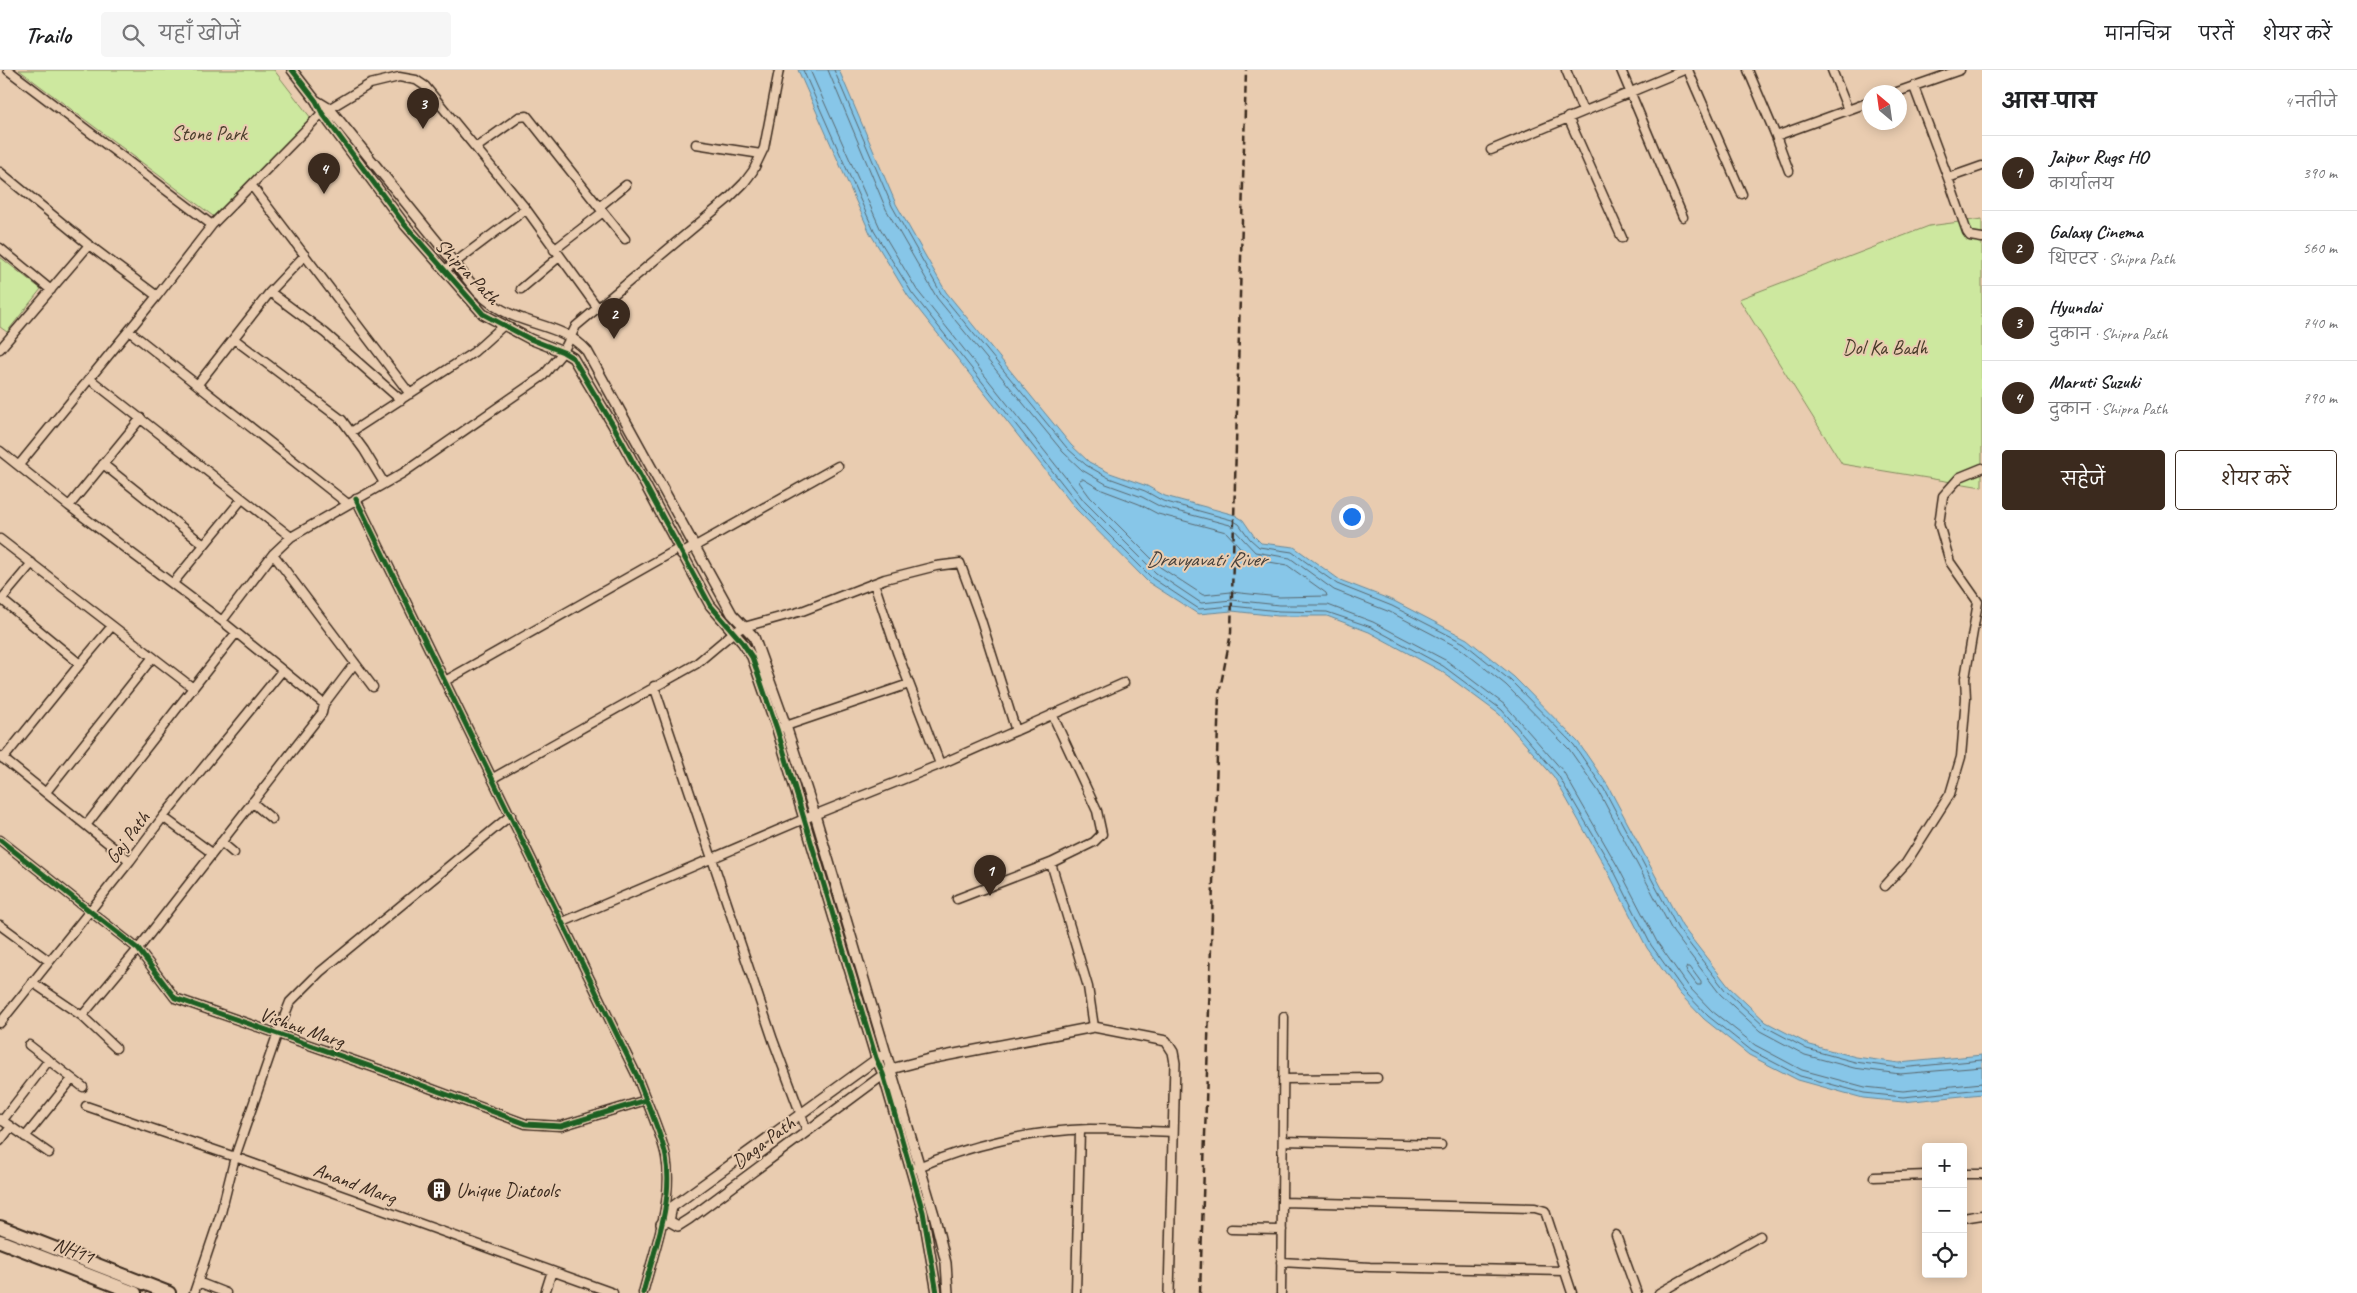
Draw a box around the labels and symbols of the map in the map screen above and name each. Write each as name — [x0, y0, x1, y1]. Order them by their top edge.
north arrow — [1862, 85, 1907, 130]
pin: 3 — [407, 88, 439, 129]
park label: Stone Park — [171, 121, 248, 146]
pin: 4 — [308, 153, 340, 194]
street label: Shipra Path — [430, 233, 506, 311]
pin: 2 — [598, 298, 630, 339]
park label: Dol Ka Badh — [1843, 335, 1928, 360]
your location — [1339, 504, 1365, 530]
water label: Dravyavati River — [1146, 546, 1270, 572]
street label: Gaj Path — [100, 805, 156, 869]
pin: 1 — [974, 855, 1006, 896]
street label: Vishnu Marg — [256, 1001, 349, 1054]
street label: Daga Path — [727, 1110, 801, 1174]
street label: Anand Marg — [310, 1157, 401, 1211]
building icon: Unique Diatools — [426, 1177, 452, 1203]
place label: Unique Diatools — [456, 1178, 561, 1203]
street label: NH11 — [50, 1231, 98, 1270]

